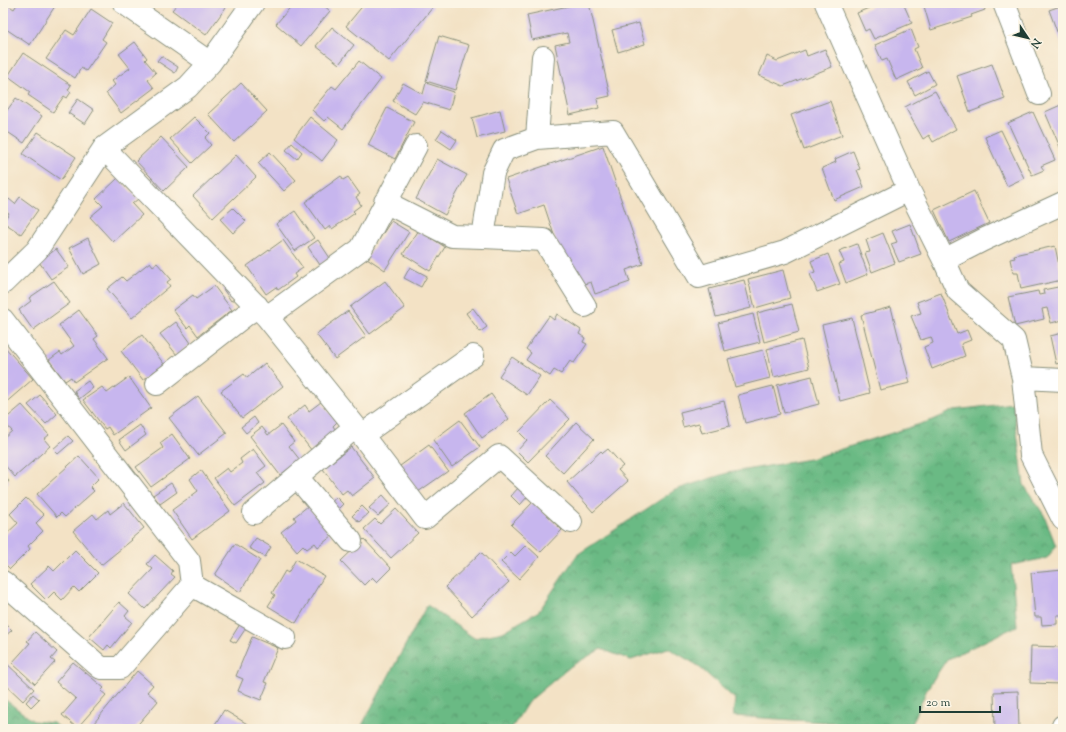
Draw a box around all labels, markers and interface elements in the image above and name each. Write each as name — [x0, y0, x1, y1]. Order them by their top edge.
north arrow — [1008, 18, 1048, 58]
text: N — [1026, 34, 1045, 52]
scale bar — [920, 688, 1000, 714]
text: 20 m — [926, 694, 951, 712]

